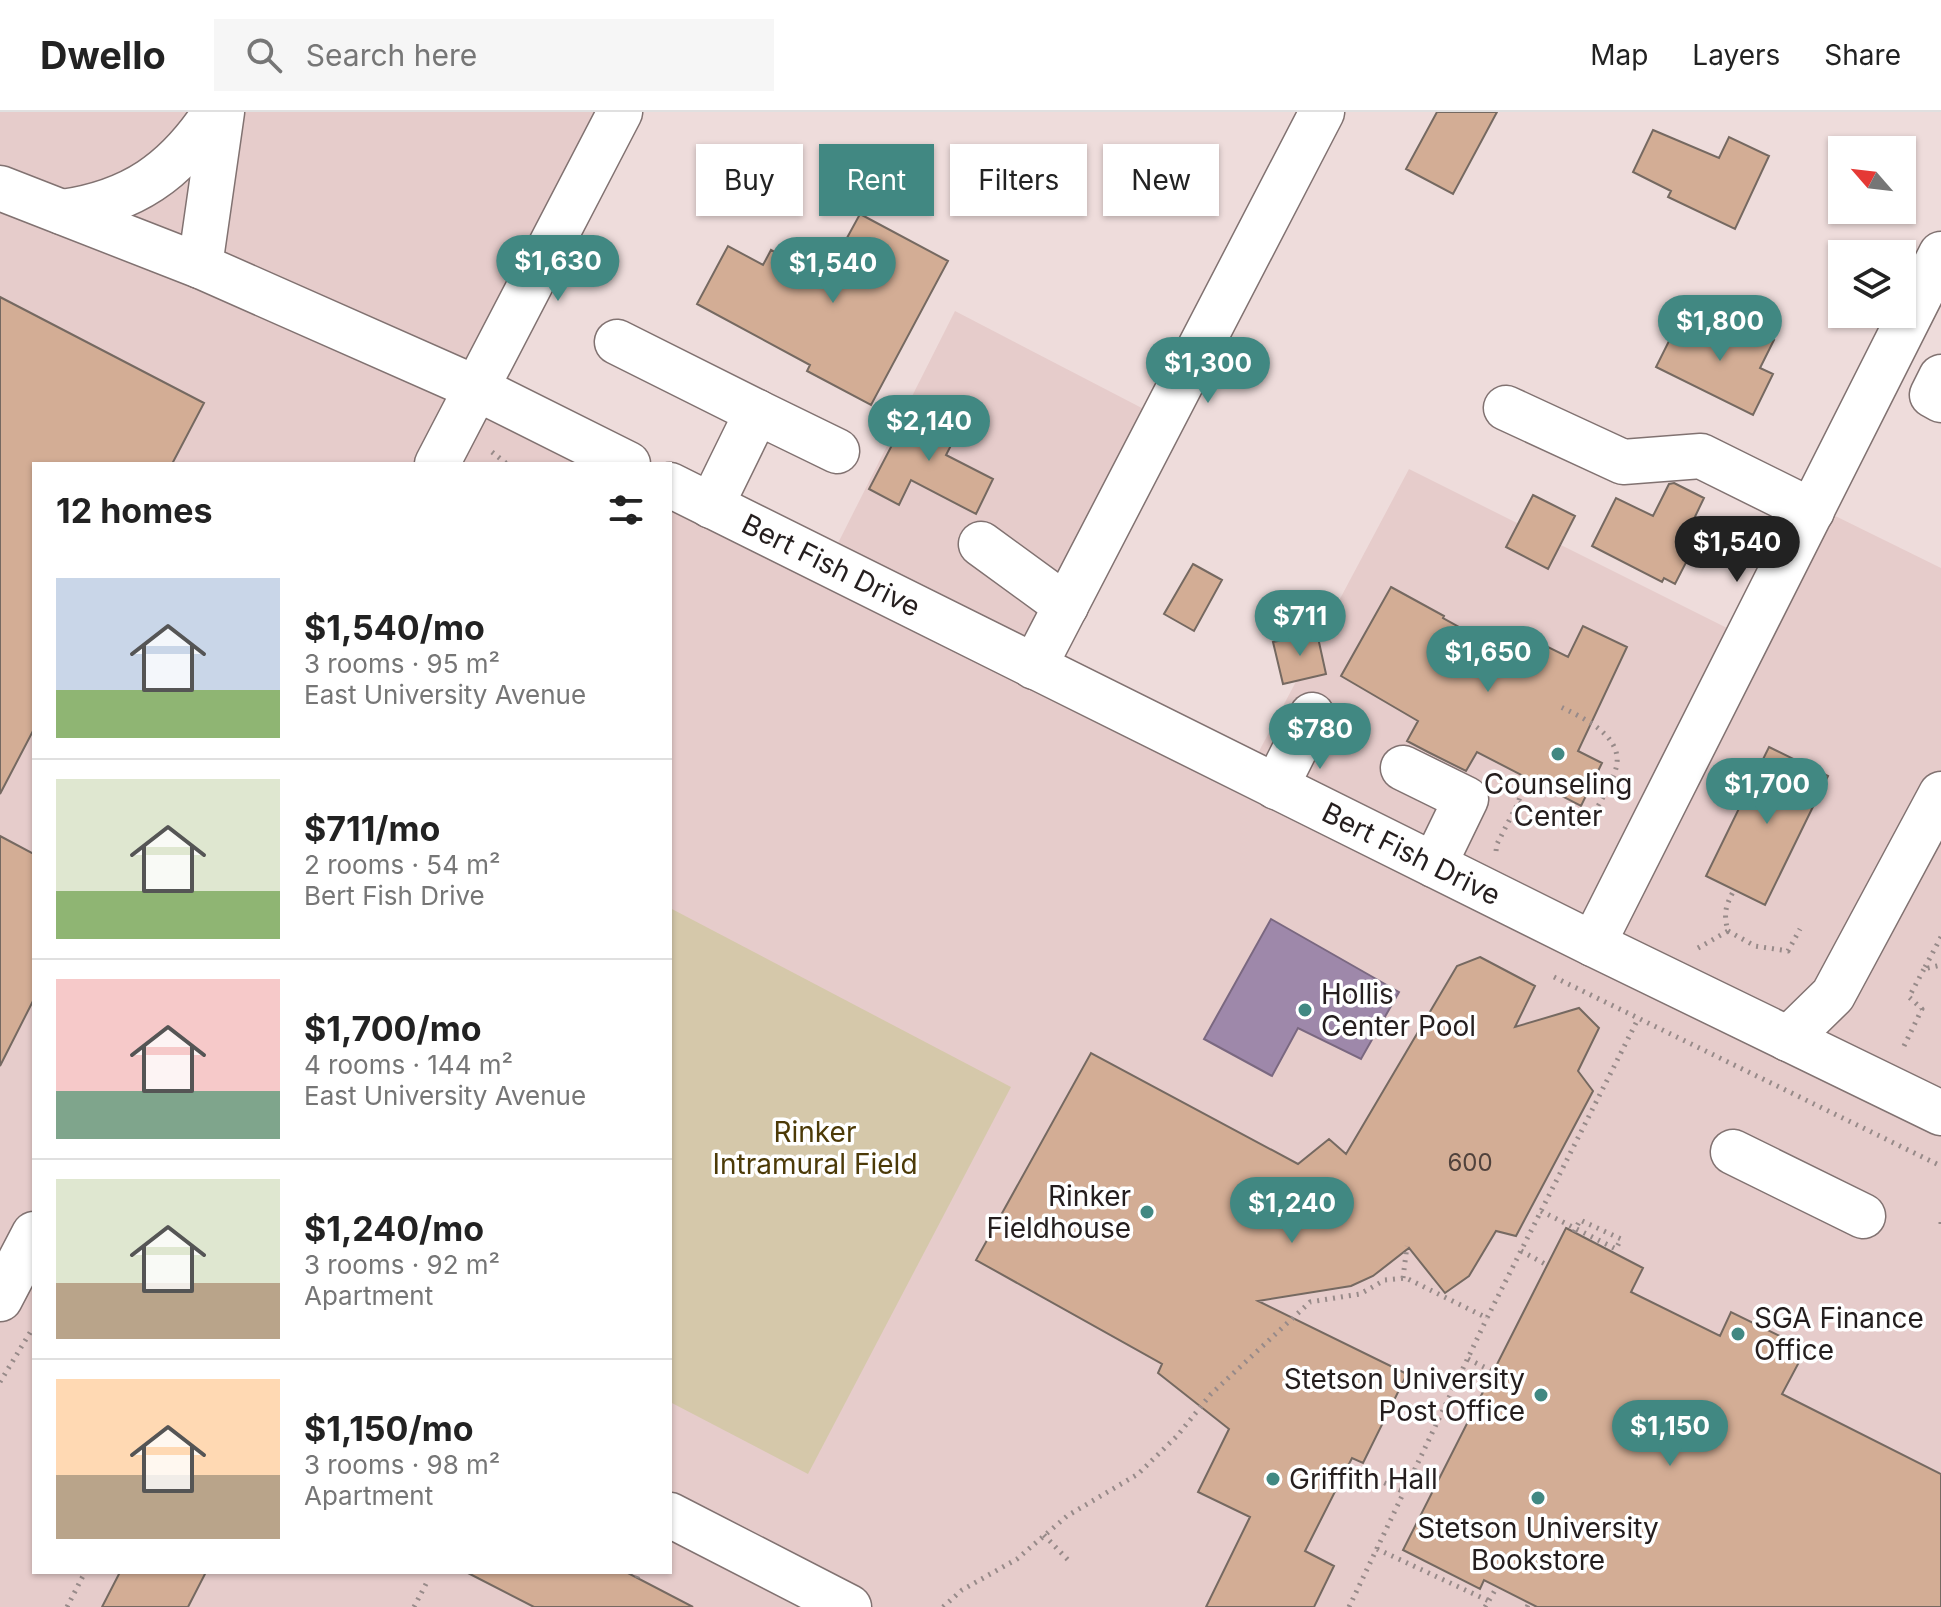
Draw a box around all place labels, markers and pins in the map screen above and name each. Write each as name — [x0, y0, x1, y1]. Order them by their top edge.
pin: $1,630 — [493, 235, 623, 303]
pin: $1,540 — [768, 237, 898, 305]
pin: $1,800 — [1655, 295, 1785, 363]
pin: $1,300 — [1143, 337, 1273, 405]
pin: $2,140 — [864, 395, 994, 463]
pin: $1,540 — [1672, 516, 1802, 584]
pin: $711 — [1253, 590, 1347, 658]
pin: $1,650 — [1423, 626, 1553, 694]
pin: $780 — [1273, 703, 1367, 771]
marker: Counseling Center — [1549, 745, 1567, 763]
pin: $1,700 — [1702, 758, 1832, 826]
place label: Counseling Center — [1484, 767, 1632, 833]
place label: Hollis Center Pool — [1321, 977, 1476, 1043]
marker: Hollis Center Pool — [1296, 1001, 1314, 1019]
pin: $1,240 — [1227, 1177, 1357, 1245]
place label: Rinker Fieldhouse — [986, 1179, 1131, 1245]
marker: Rinker Fieldhouse — [1138, 1203, 1156, 1221]
place label: SGA Finance Office — [1754, 1301, 1924, 1367]
marker: SGA Finance Office — [1729, 1325, 1747, 1343]
place label: Stetson University Post Office — [1284, 1362, 1525, 1428]
marker: Stetson University Post Office — [1532, 1386, 1550, 1404]
pin: $1,150 — [1605, 1400, 1735, 1468]
place label: Griffith Hall — [1289, 1462, 1438, 1496]
marker: Griffith Hall — [1264, 1470, 1282, 1488]
marker: Stetson University Bookstore — [1529, 1489, 1547, 1507]
place label: Stetson University Bookstore — [1417, 1511, 1659, 1577]

